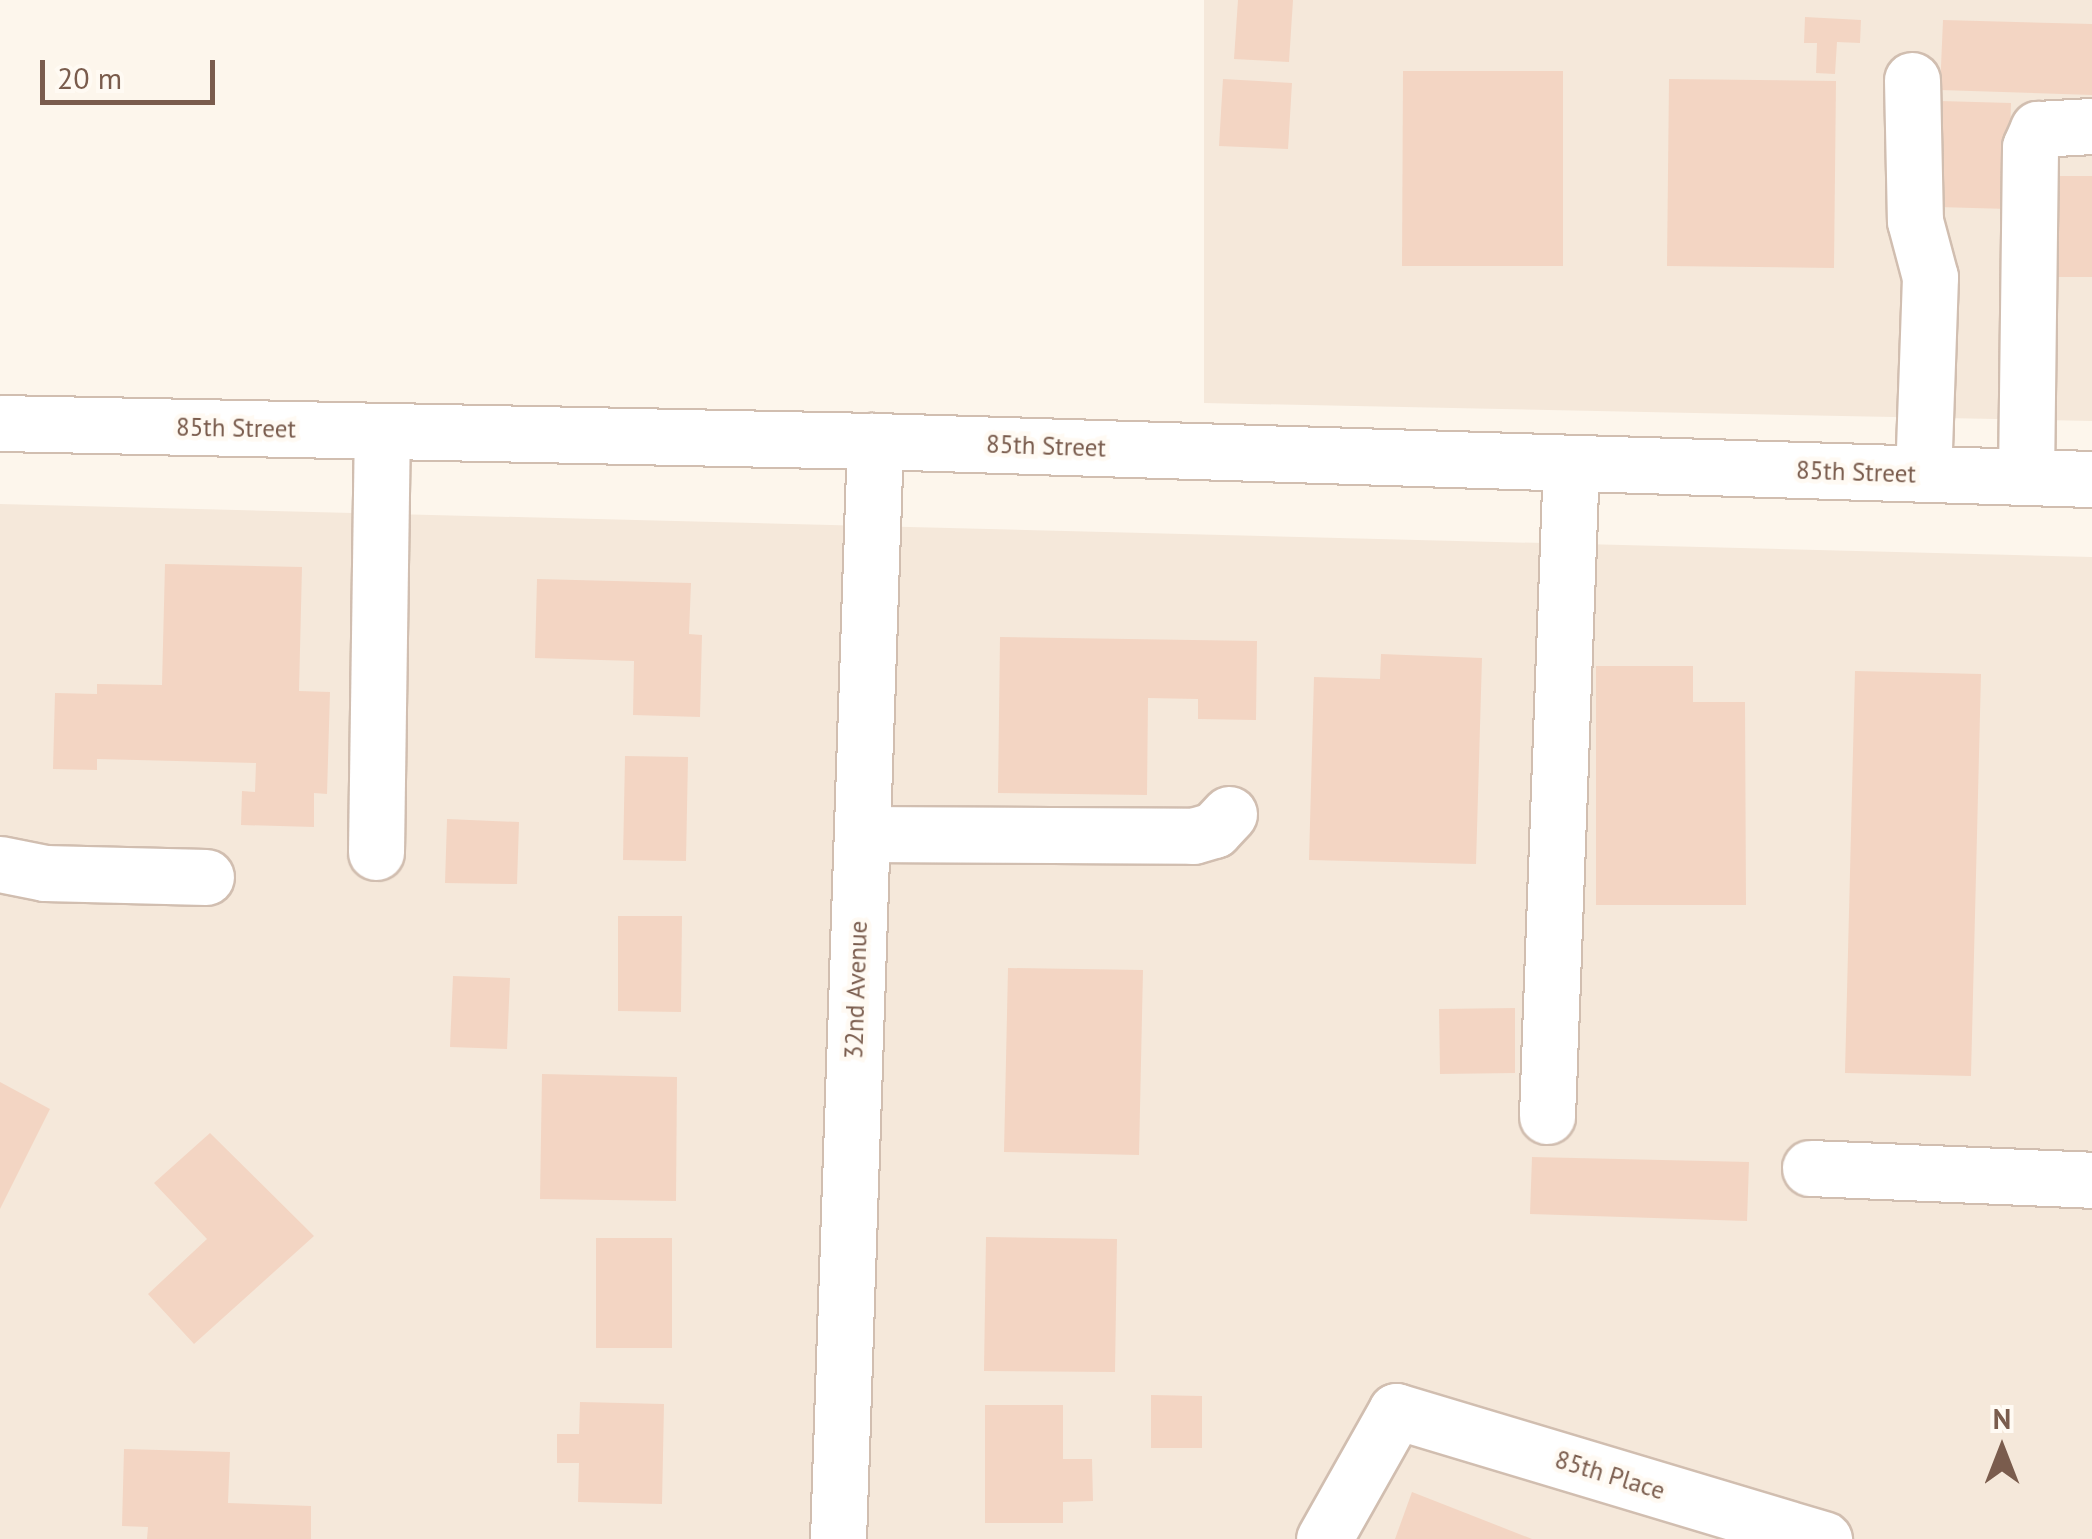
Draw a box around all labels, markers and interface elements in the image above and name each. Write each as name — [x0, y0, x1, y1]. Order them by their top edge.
scale bar — [45, 40, 220, 102]
text: 20 m — [57, 58, 122, 97]
street label: 85th Street — [176, 412, 296, 444]
street label: 85th Street — [986, 429, 1106, 463]
street label: 85th Street — [1796, 455, 1916, 489]
street label: 32nd Avenue — [839, 920, 873, 1060]
north arrow — [1952, 1399, 2052, 1499]
text: N — [1993, 1400, 2011, 1437]
street label: 85th Place — [1552, 1444, 1668, 1506]

